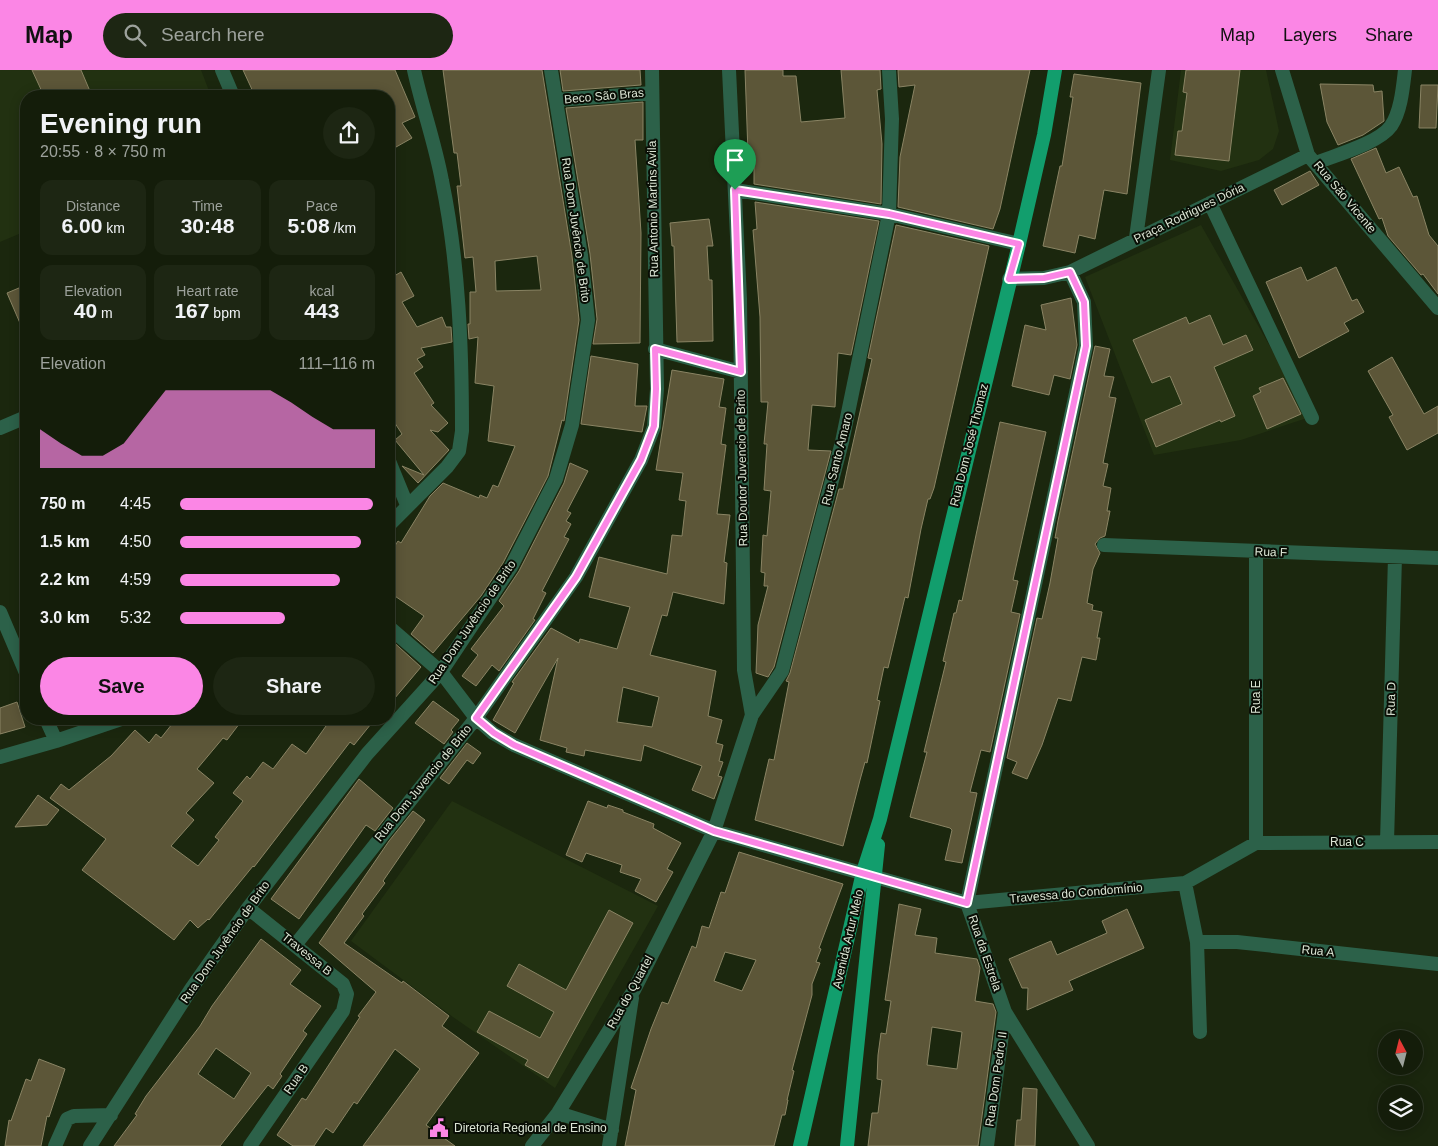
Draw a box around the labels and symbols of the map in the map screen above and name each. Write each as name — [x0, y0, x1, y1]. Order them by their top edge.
street label: Beco São Bras — [564, 86, 644, 106]
pin — [714, 139, 756, 190]
street label: Rua Antonio Martins Avila — [645, 140, 661, 277]
street label: Rua Dom Juvêncio de Brito — [559, 157, 593, 304]
street label: Rua São Vicente — [1311, 158, 1379, 236]
street label: Praça Rodrigues Dória — [1131, 180, 1247, 246]
street label: Rua Dom José Thomaz — [947, 382, 991, 508]
street label: Rua Doutor Juvencio de Brito — [734, 389, 750, 546]
street label: Rua Santo Amaro — [819, 411, 855, 507]
street label: Rua F — [1254, 544, 1288, 560]
street label: Rua Dom Juvêncio de Brito — [425, 557, 519, 686]
street label: Rua E — [1249, 680, 1263, 714]
street label: Rua D — [1384, 682, 1398, 716]
street label: Rua Dom Juvencio de Brito — [372, 722, 475, 844]
street label: Rua C — [1330, 835, 1364, 849]
street label: Rua Dom Juvêncio de Brito — [177, 878, 273, 1006]
street label: Travessa do Condomínio — [1009, 880, 1143, 906]
street label: Avenida Artur Melo — [830, 888, 866, 990]
street label: Rua da Estrela — [965, 913, 1005, 993]
street label: Travessa B — [279, 930, 335, 978]
street label: Rua A — [1301, 942, 1335, 960]
street label: Rua do Quartel — [604, 953, 656, 1031]
street label: Rua Dom Pedro II — [982, 1030, 1010, 1128]
north arrow — [1378, 1030, 1422, 1075]
street label: Rua B — [281, 1061, 311, 1097]
public building icon: Diretoria Regional de Ensino — [428, 1117, 450, 1139]
place label: Diretoria Regional de Ensino — [454, 1121, 607, 1135]

